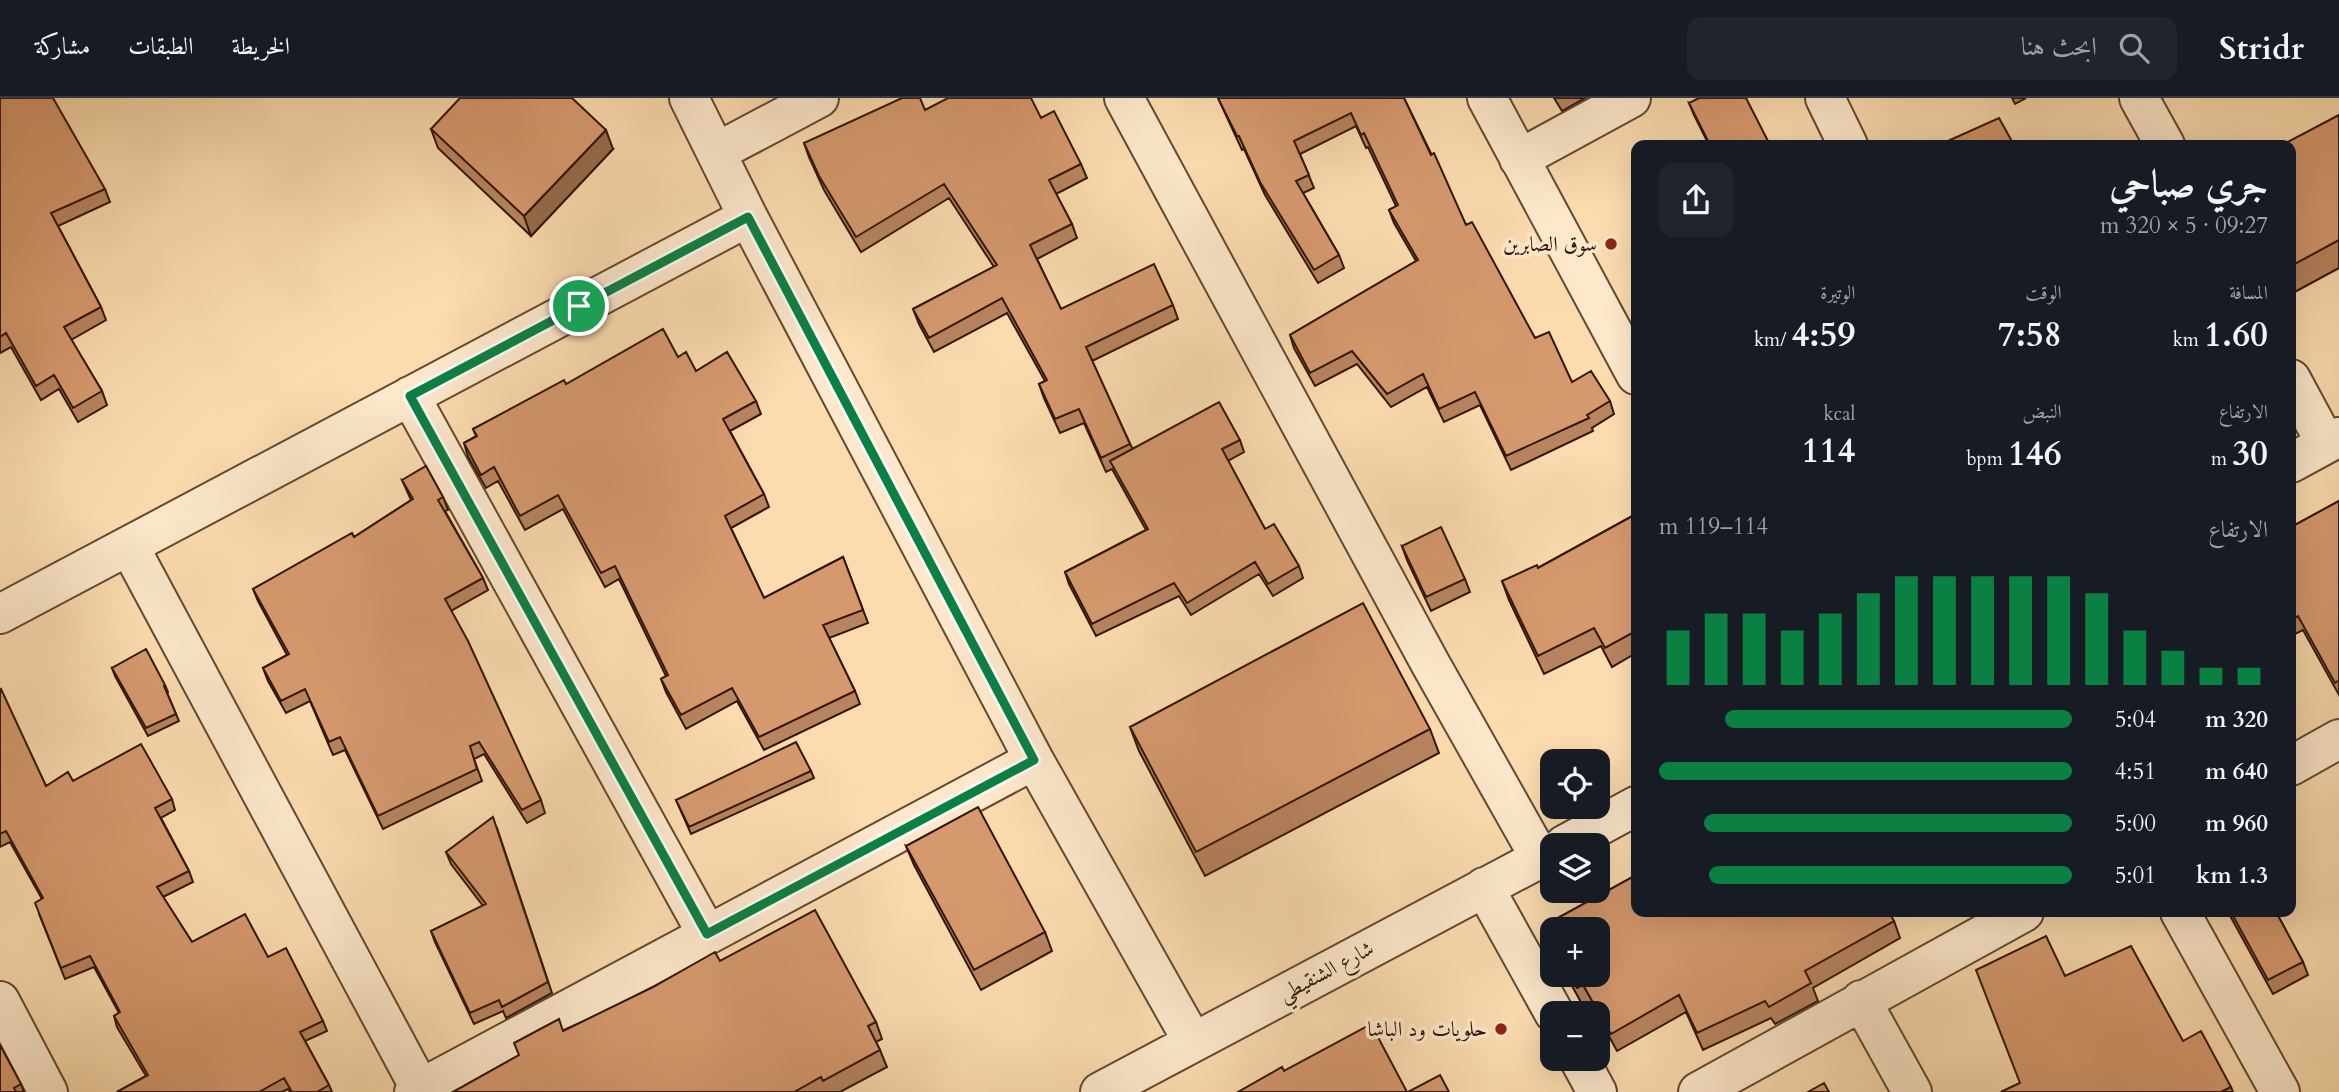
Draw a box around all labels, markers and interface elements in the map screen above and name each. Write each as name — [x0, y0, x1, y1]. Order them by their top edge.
search box — [1687, 17, 2177, 80]
text: Stridr — [2219, 26, 2304, 71]
text: ابحث هنا — [2021, 29, 2097, 64]
icon: search — [2115, 29, 2153, 67]
text: مشاركة — [35, 30, 90, 63]
text: الطبقات — [128, 30, 194, 63]
text: الخريطة — [232, 30, 290, 63]
text: جري صباحي — [2109, 158, 2268, 210]
button: share — [1659, 163, 1733, 237]
text: 09:27 · 5 × 320 m — [2100, 210, 2268, 241]
place label: سوق الصابرين — [1503, 230, 1597, 259]
marker: سوق الصابرين — [1603, 236, 1619, 252]
pin — [549, 276, 609, 336]
text: الوتيرة — [1820, 280, 1855, 306]
text: الوقت — [2025, 280, 2062, 306]
text: المسافة — [2229, 280, 2268, 306]
icon: arrive — [560, 287, 598, 325]
text: 4:59 — [1791, 311, 1855, 359]
text: 7:58 — [1998, 311, 2062, 359]
text: 1.60 — [2204, 311, 2268, 359]
text: /km — [1754, 327, 1791, 353]
text: km — [2173, 327, 2204, 353]
text: النبض — [2023, 399, 2062, 425]
text: الارتفاع — [2219, 399, 2268, 425]
text: kcal — [1823, 401, 1855, 427]
text: 114 — [1802, 427, 1855, 475]
text: 146 — [2008, 430, 2062, 478]
text: 30 — [2232, 430, 2268, 478]
text: bpm — [1966, 446, 2008, 472]
text: m — [2211, 446, 2232, 472]
text: 114–119 m — [1659, 511, 1768, 542]
text: الارتفاع — [2208, 514, 2268, 545]
text: 5:04 — [2115, 704, 2156, 735]
text: 320 m — [2205, 704, 2268, 735]
map controls — [1540, 749, 1610, 1071]
button: locate — [1540, 749, 1610, 819]
text: 4:51 — [2115, 756, 2156, 787]
text: 640 m — [2205, 756, 2268, 787]
text: 5:00 — [2115, 808, 2156, 839]
text: 960 m — [2205, 808, 2268, 839]
button: layers — [1540, 833, 1610, 903]
text: 5:01 — [2115, 860, 2156, 891]
text: 1.3 km — [2196, 860, 2268, 891]
button: + — [1540, 917, 1610, 987]
street label: شارع الشنقيطي — [1273, 934, 1381, 1013]
button: − — [1540, 1001, 1610, 1071]
place label: حلويات ود الباشا — [1367, 1015, 1487, 1044]
marker: حلويات ود الباشا — [1493, 1021, 1509, 1037]

